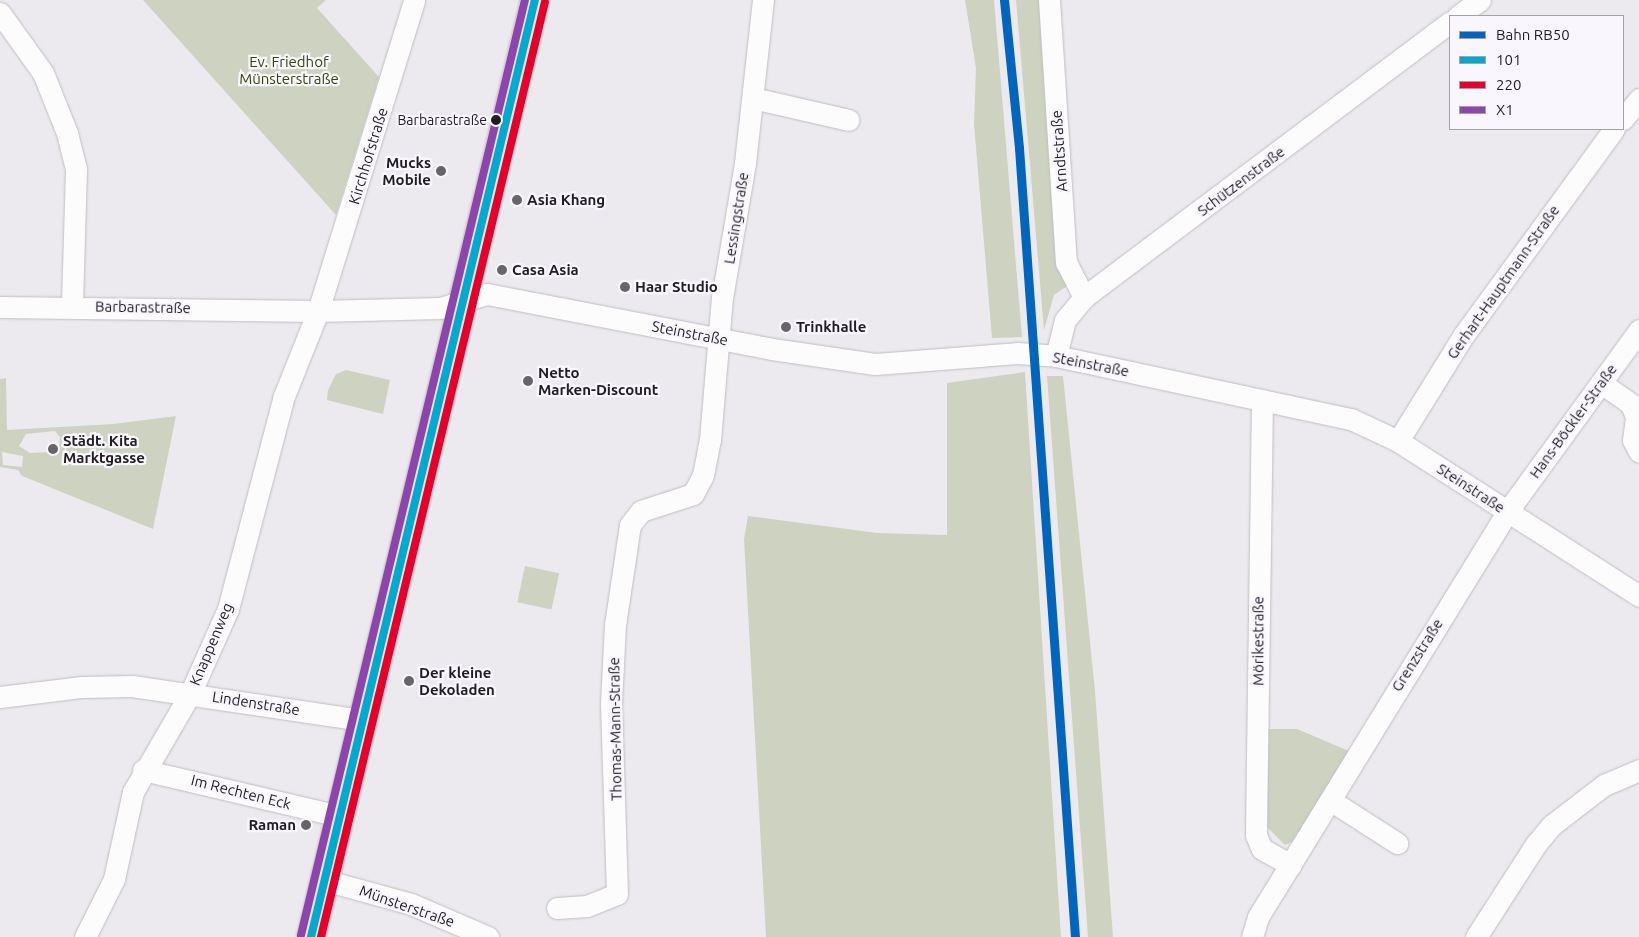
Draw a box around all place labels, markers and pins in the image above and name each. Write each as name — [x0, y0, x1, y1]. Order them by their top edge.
place label: Barbarastraße — [397, 112, 487, 128]
marker: Barbarastraße — [491, 115, 501, 125]
place label: Mucks Mobile — [382, 153, 431, 188]
marker: Mucks Mobile — [435, 165, 447, 177]
place label: Asia Khang — [527, 191, 605, 209]
marker: Asia Khang — [511, 194, 523, 206]
place label: Casa Asia — [512, 261, 579, 279]
marker: Casa Asia — [496, 264, 508, 276]
place label: Haar Studio — [635, 278, 718, 296]
marker: Haar Studio — [619, 281, 631, 293]
place label: Trinkhalle — [796, 318, 866, 336]
marker: Trinkhalle — [780, 321, 792, 333]
place label: Netto Marken-Discount — [538, 363, 658, 398]
marker: Netto Marken-Discount — [522, 375, 534, 387]
place label: Städt. Kita Marktgasse — [63, 431, 145, 466]
marker: Städt. Kita Marktgasse — [47, 443, 59, 455]
place label: Der kleine Dekoladen — [419, 663, 495, 698]
marker: Der kleine Dekoladen — [403, 675, 415, 687]
place label: Raman — [248, 816, 296, 834]
marker: Raman — [300, 819, 312, 831]

